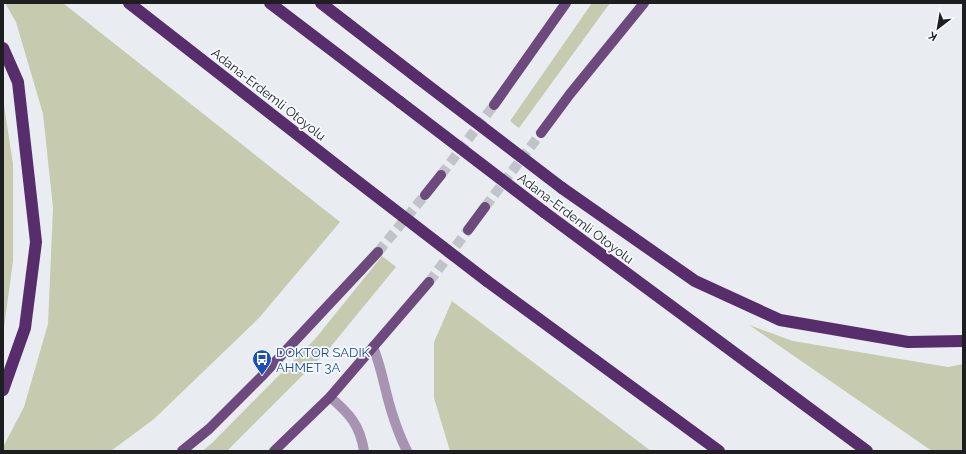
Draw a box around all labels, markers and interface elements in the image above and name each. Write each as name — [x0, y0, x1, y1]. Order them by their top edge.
north arrow — [918, 8, 958, 48]
text: K — [926, 28, 940, 44]
street label: Adana-Erdemli Otoyolu — [209, 45, 329, 144]
street label: Adana-Erdemli Otoyolu — [515, 170, 636, 267]
place label: DOKTOR SADIK AHMET 3A — [276, 345, 371, 375]
bus stop icon: DOKTOR SADIK AHMET 3A — [251, 348, 273, 376]

